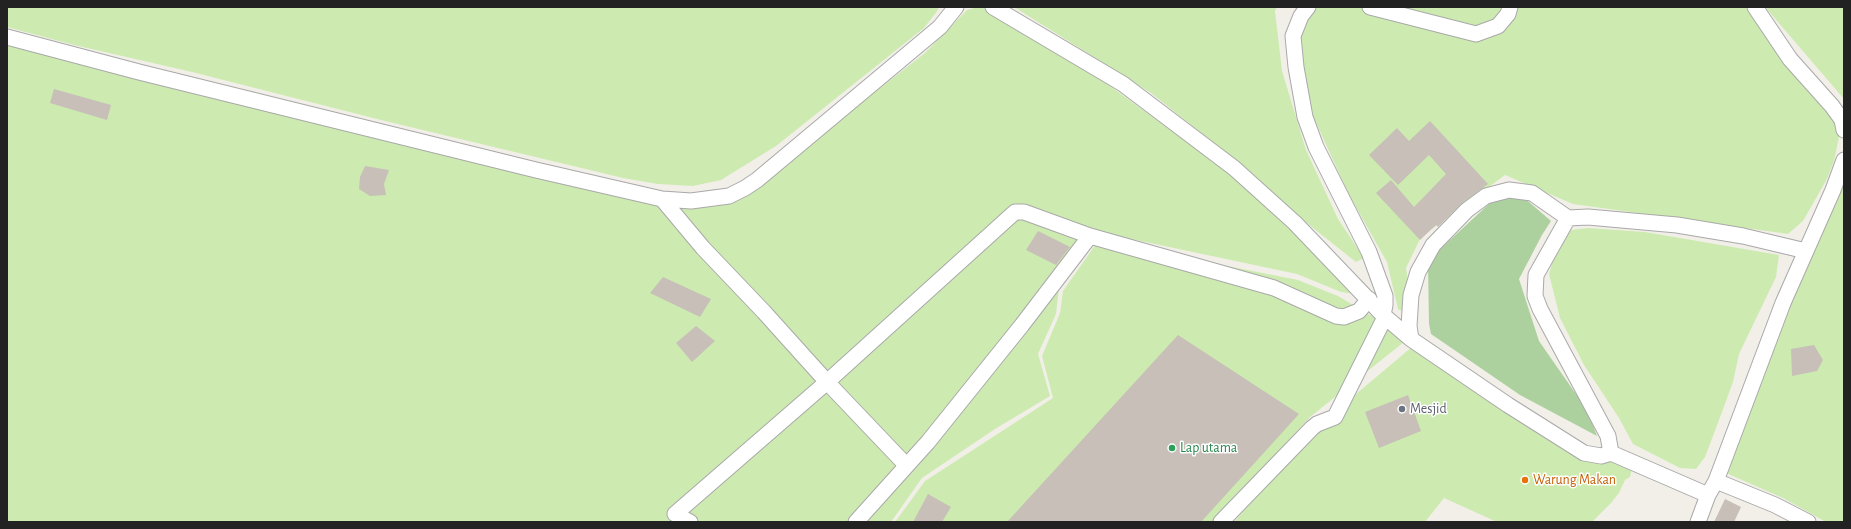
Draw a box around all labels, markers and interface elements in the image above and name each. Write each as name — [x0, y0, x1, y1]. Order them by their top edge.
place label: Mesjid — [1410, 401, 1447, 417]
marker: Mesjid — [1397, 404, 1407, 414]
place label: Lap utama — [1180, 440, 1237, 456]
marker: Lap utama — [1167, 443, 1177, 453]
place label: Warung Makan — [1533, 472, 1616, 488]
marker: Warung Makan — [1520, 475, 1530, 485]

